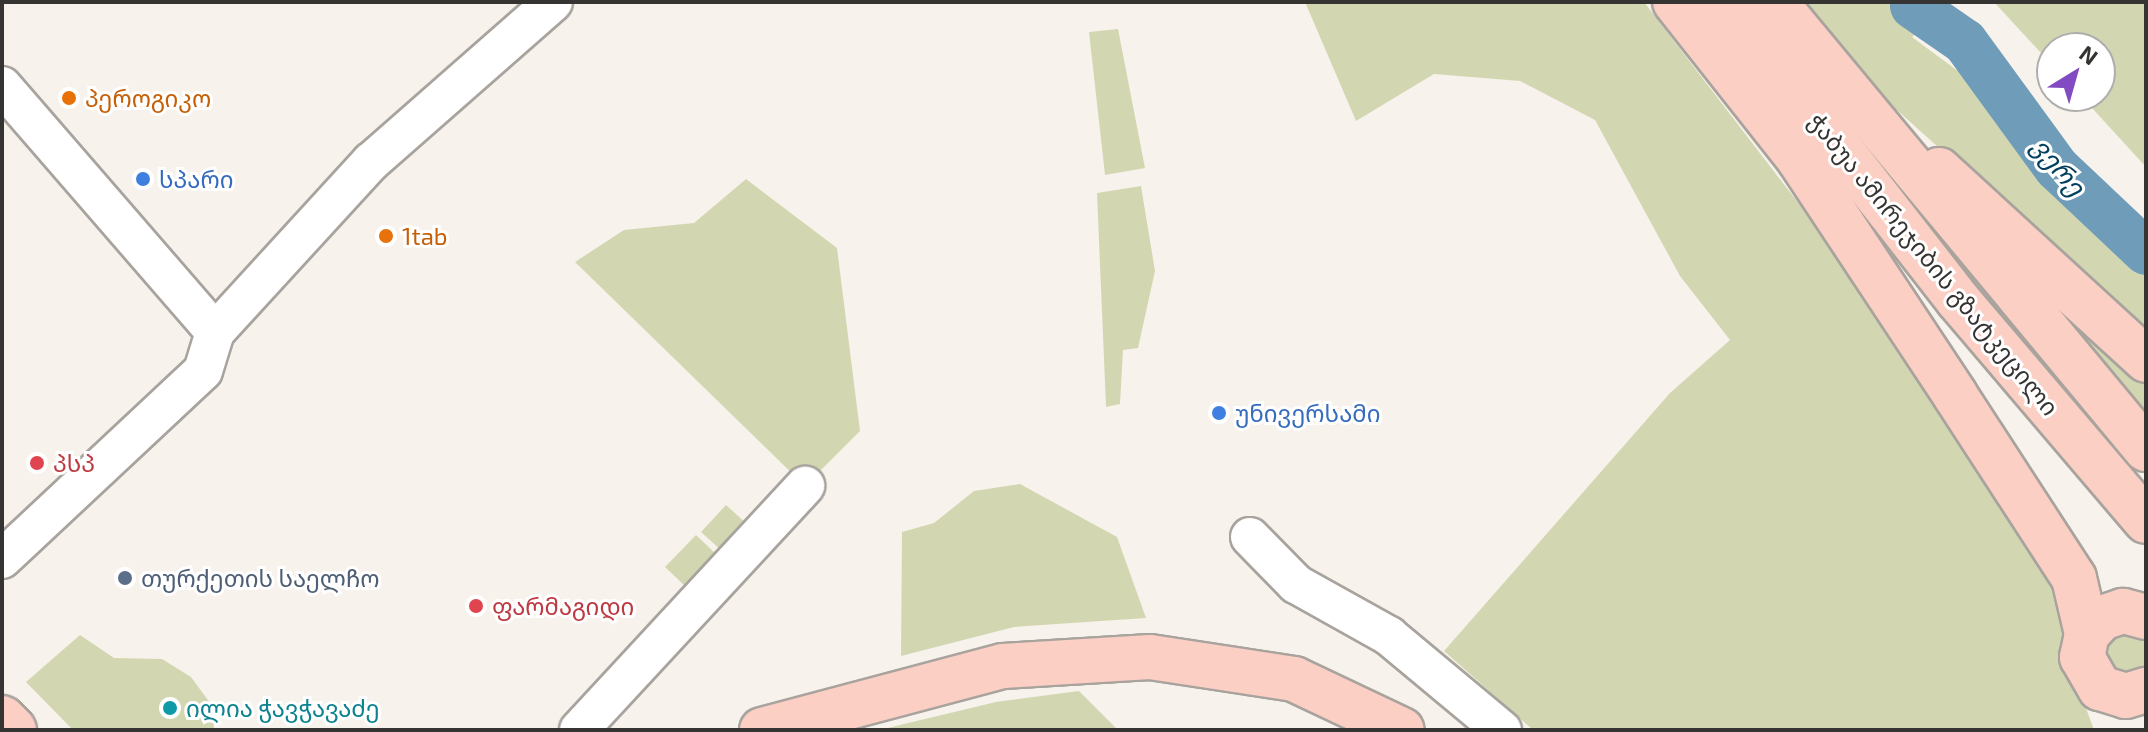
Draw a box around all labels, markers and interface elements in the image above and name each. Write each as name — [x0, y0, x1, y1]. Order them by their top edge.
north arrow — [2036, 32, 2116, 112]
text: N — [2075, 39, 2103, 70]
place label: პეროგიკო — [85, 84, 211, 112]
marker: პეროგიკო — [60, 89, 78, 107]
street label: ჭაბუა ამირეჯიბის გზატკეცილი — [1803, 107, 2065, 421]
water label: ვერე — [2026, 131, 2092, 201]
place label: სპარი — [159, 165, 234, 193]
marker: სპარი — [134, 170, 152, 188]
place label: 1tab — [402, 222, 448, 250]
marker: 1tab — [377, 227, 395, 245]
place label: უნივერსამი — [1235, 399, 1381, 427]
marker: უნივერსამი — [1210, 404, 1228, 422]
place label: პსპ — [53, 449, 95, 477]
marker: პსპ — [28, 454, 46, 472]
place label: თურქეთის საელჩო — [141, 564, 379, 592]
marker: თურქეთის საელჩო — [116, 569, 134, 587]
place label: ფარმაგიდი — [492, 592, 634, 620]
marker: ფარმაგიდი — [467, 597, 485, 615]
place label: ილია ჭავჭავაძე — [186, 694, 380, 722]
marker: ილია ჭავჭავაძე — [161, 699, 179, 717]

